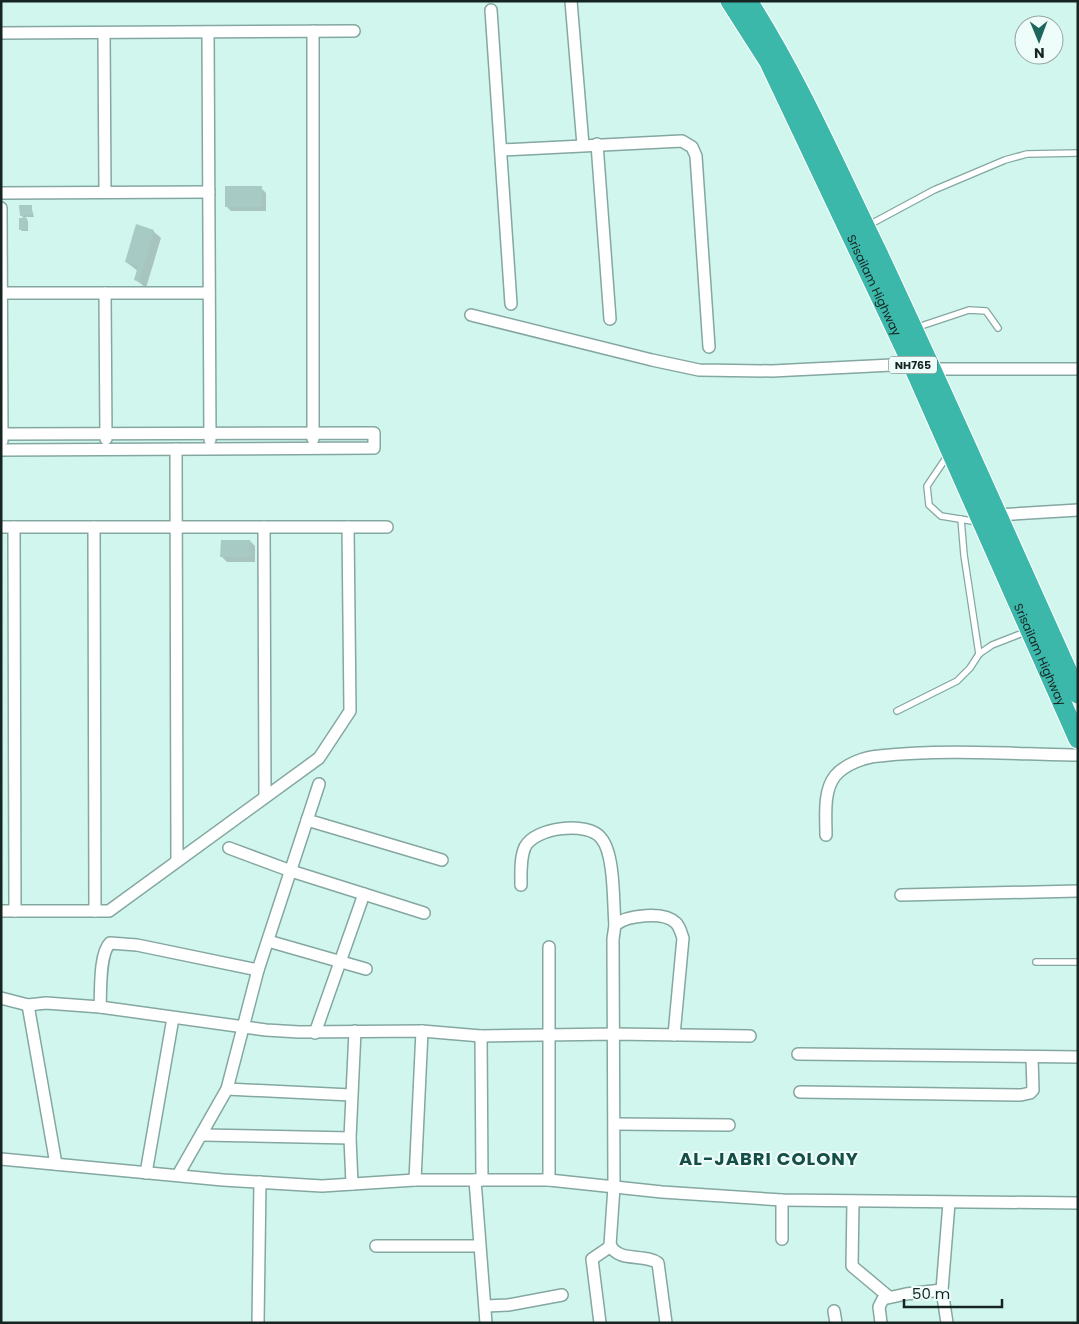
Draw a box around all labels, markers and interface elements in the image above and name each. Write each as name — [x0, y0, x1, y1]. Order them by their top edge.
north arrow — [1014, 15, 1064, 65]
text: N — [1034, 43, 1045, 63]
street label: Srisailam Highway — [843, 231, 906, 339]
road number: NH765 — [889, 356, 937, 374]
street label: Srisailam Highway — [1010, 600, 1071, 708]
district label: AL-JABRI COLONY — [679, 1146, 859, 1171]
scale bar — [904, 1276, 1002, 1308]
text: 50 m — [912, 1283, 950, 1304]

